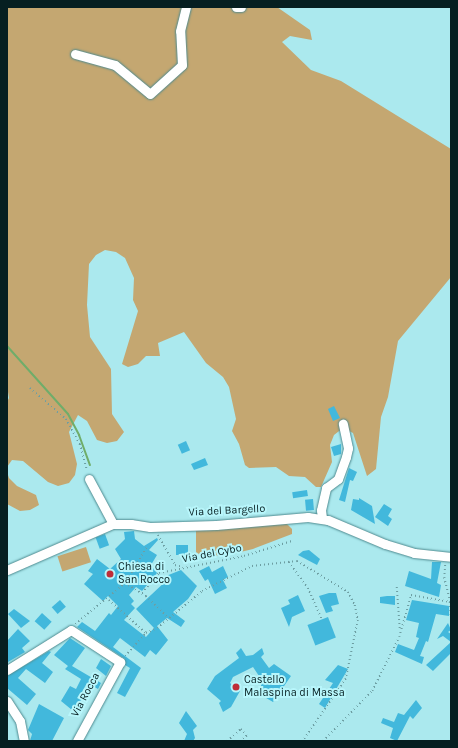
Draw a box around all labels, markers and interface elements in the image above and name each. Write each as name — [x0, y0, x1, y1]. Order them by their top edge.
street label: Via del Bargello — [188, 502, 266, 520]
street label: Via del Cybo — [181, 542, 243, 566]
place label: Chiesa di San Rocco — [118, 561, 170, 587]
marker: Chiesa di San Rocco — [105, 569, 115, 579]
street label: Via Rocca — [69, 671, 103, 719]
place label: Castello Malaspina di Massa — [244, 674, 345, 700]
marker: Castello Malaspina di Massa — [231, 682, 241, 692]

